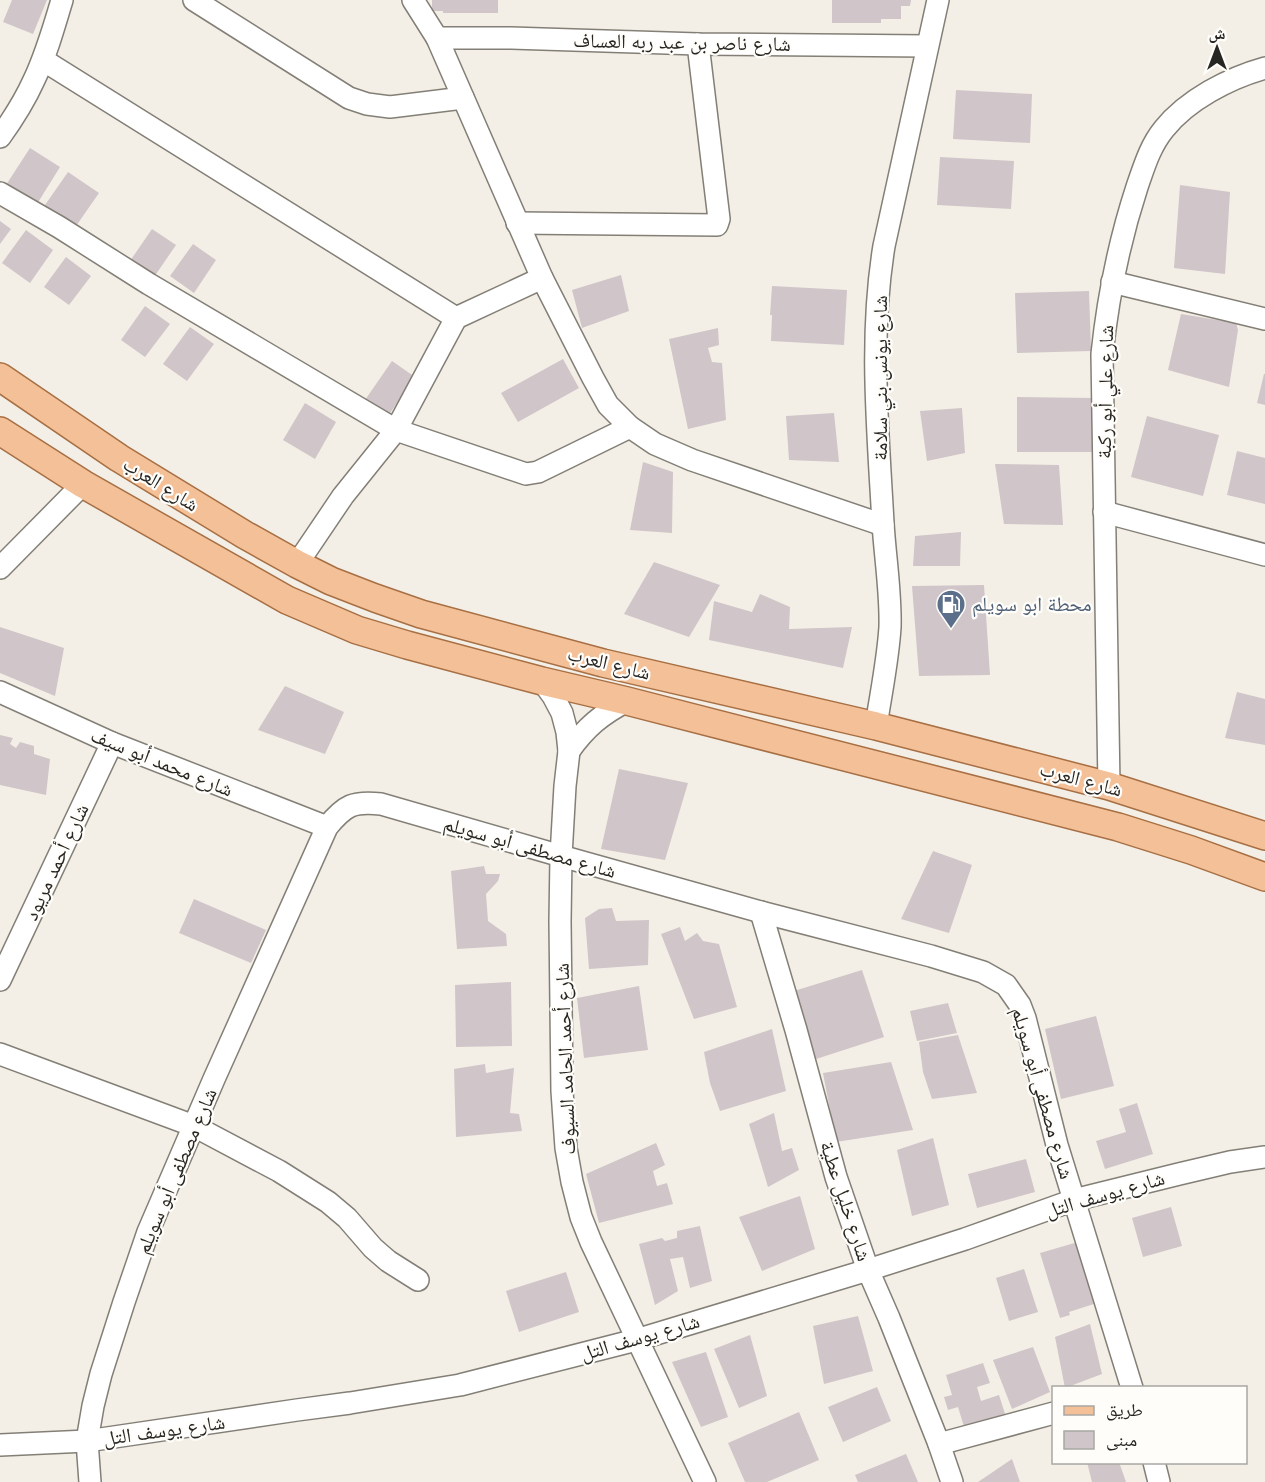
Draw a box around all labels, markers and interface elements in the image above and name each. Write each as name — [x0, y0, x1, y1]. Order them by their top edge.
north arrow — [1187, 18, 1247, 78]
text: ش — [1209, 25, 1226, 43]
street label: شارع ناصر بن عبد ربه العساف — [573, 29, 791, 57]
street label: شارع يونس بني سلامة — [869, 295, 896, 461]
street label: شارع علي أبو ركبة — [1092, 325, 1122, 459]
street label: شارع العرب — [118, 452, 203, 517]
fuel station icon: محطة ابو سويلم — [935, 588, 967, 630]
place label: محطة ابو سويلم — [972, 593, 1092, 618]
street label: شارع العرب — [565, 642, 653, 686]
street label: شارع محمد أبو سيف — [87, 723, 236, 802]
street label: شارع العرب — [1037, 757, 1125, 802]
street label: شارع أحمد مريود — [19, 800, 94, 925]
street label: شارع مصطفى أبو سويلم — [441, 811, 619, 885]
street label: شارع أحمد الحامد السيوف — [550, 963, 581, 1155]
street label: شارع مصطفى أبو سويلم — [1005, 1004, 1079, 1182]
street label: شارع مصطفى أبو سويلم — [130, 1085, 224, 1258]
street label: شارع خليل عطية — [814, 1138, 876, 1264]
street label: شارع يوسف التل — [1043, 1166, 1168, 1223]
street label: شارع يوسف التل — [578, 1309, 703, 1366]
legend — [1052, 1386, 1247, 1464]
text: طريق — [1106, 1400, 1143, 1421]
street label: شارع يوسف التل — [102, 1411, 227, 1451]
text: مبنى — [1106, 1430, 1137, 1451]

